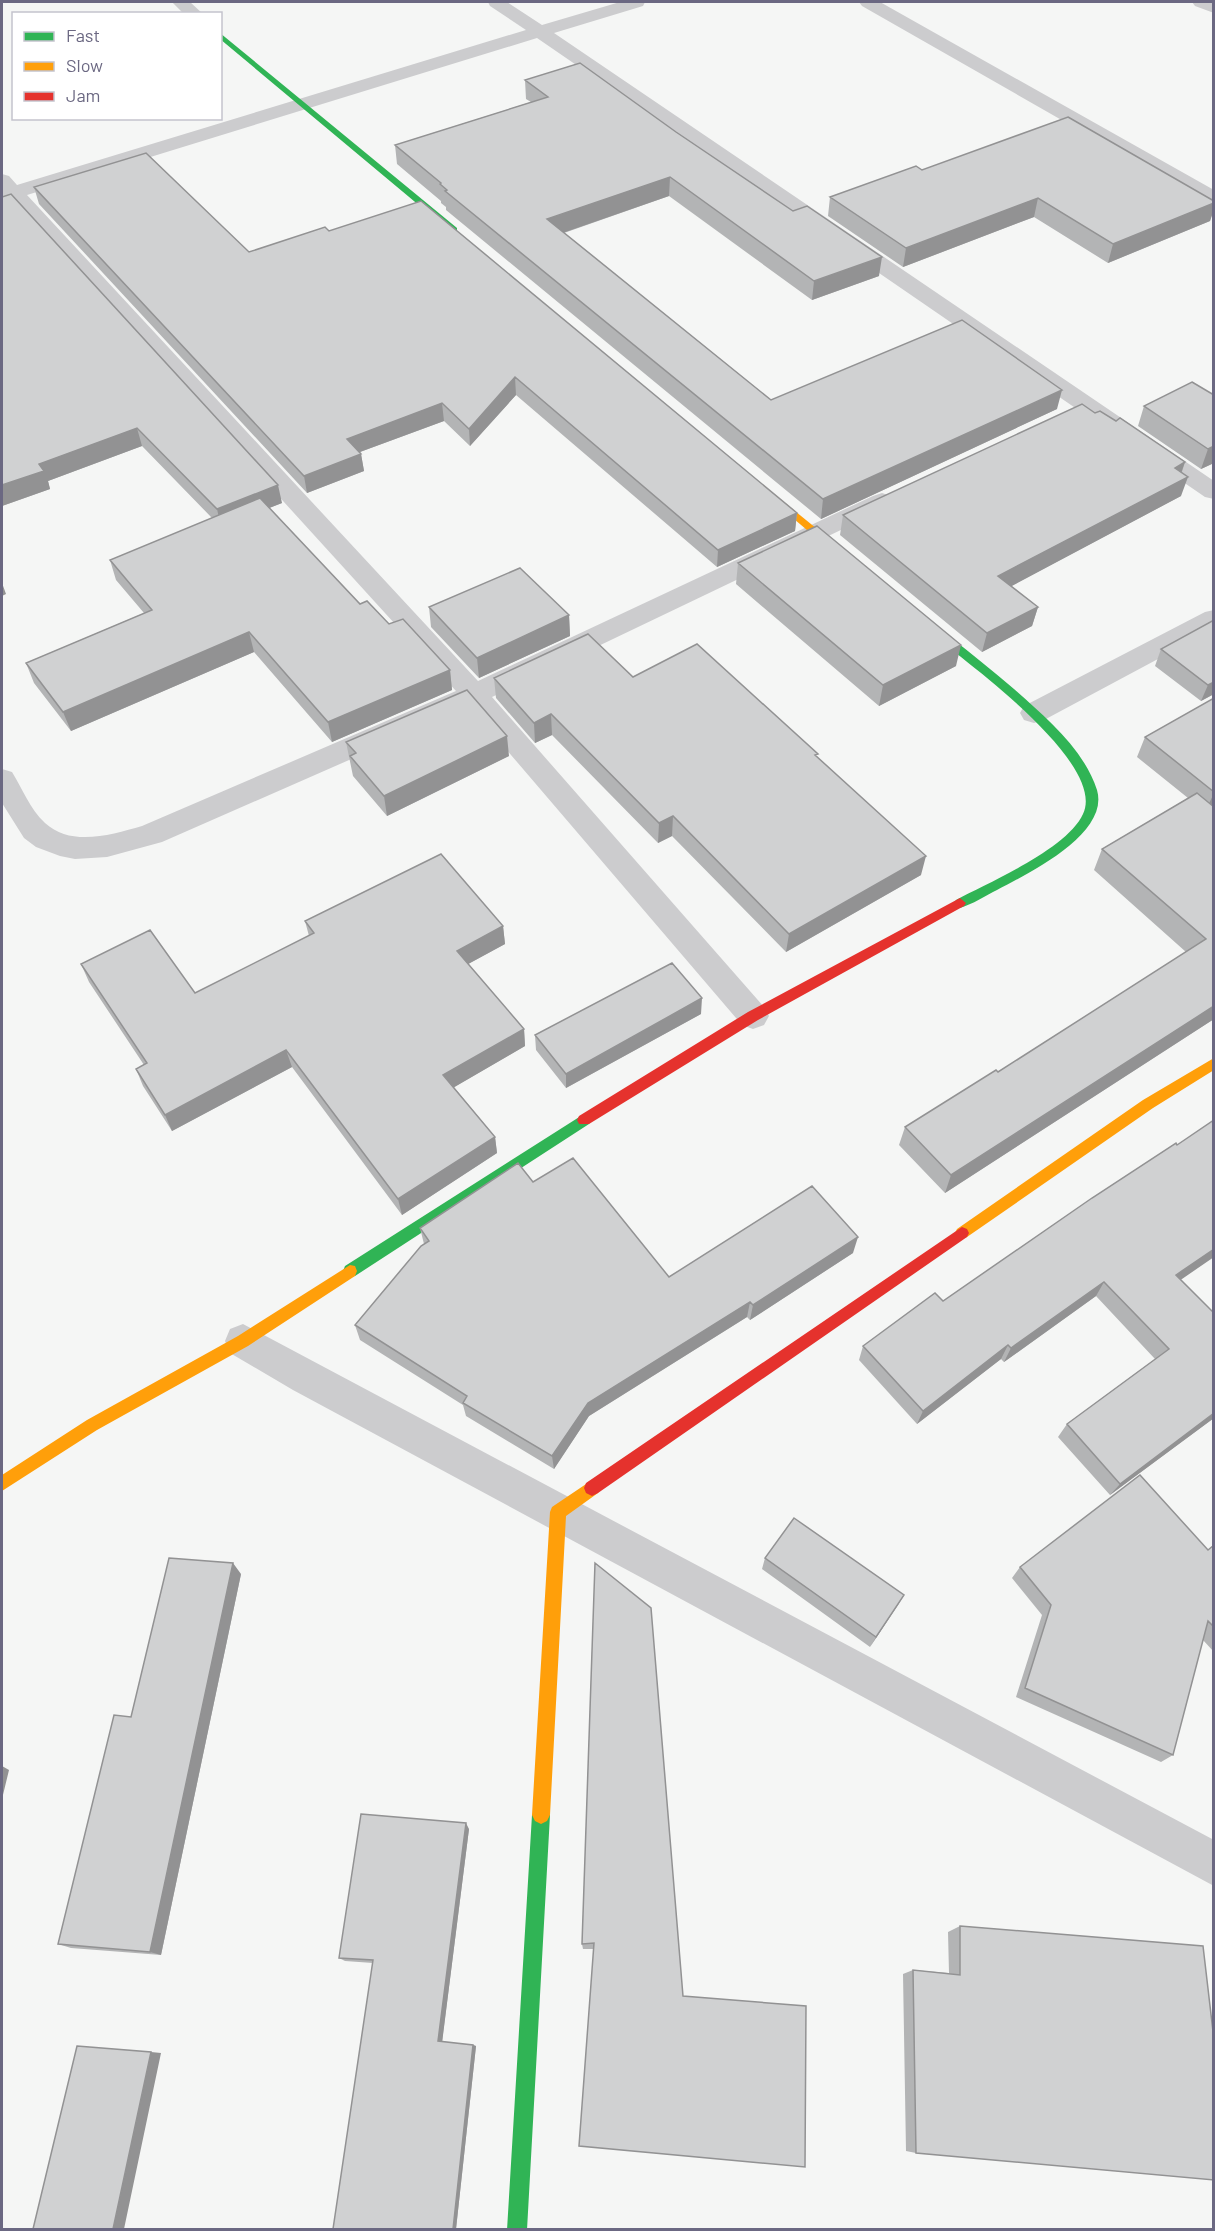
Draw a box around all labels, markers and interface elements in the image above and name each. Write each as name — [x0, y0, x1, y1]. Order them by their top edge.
legend — [12, 12, 222, 120]
text: Fast — [66, 24, 100, 46]
text: Slow — [66, 54, 103, 76]
text: Jam — [66, 84, 100, 106]

